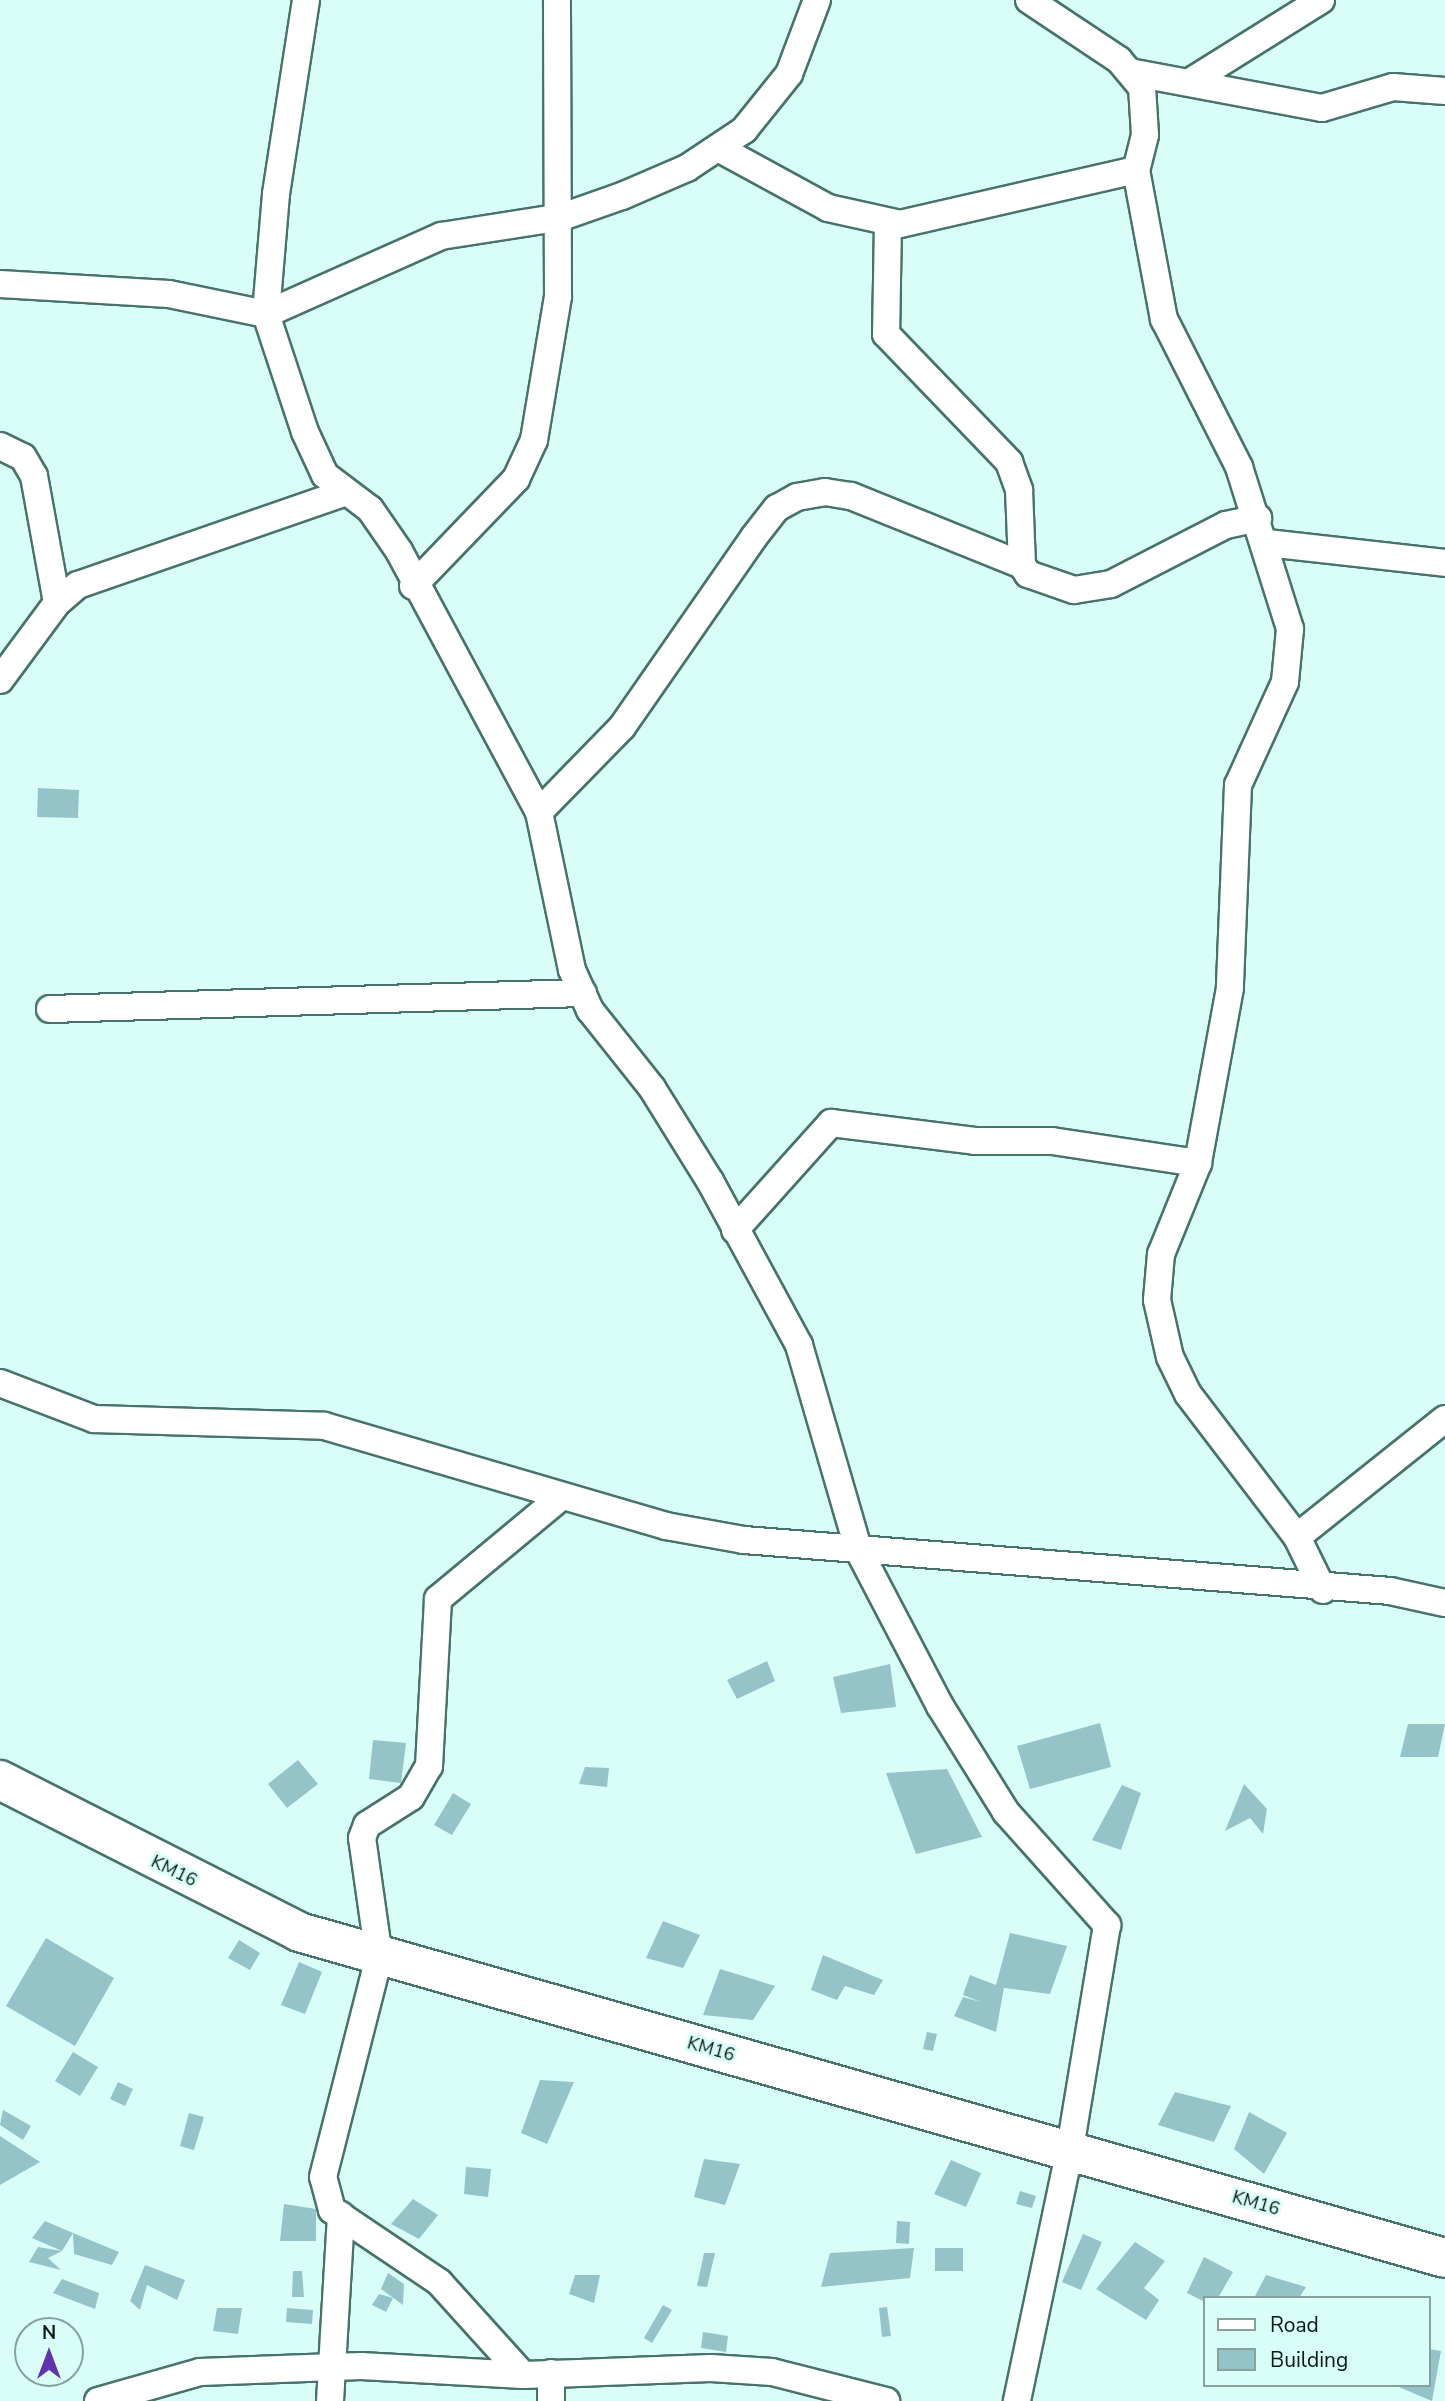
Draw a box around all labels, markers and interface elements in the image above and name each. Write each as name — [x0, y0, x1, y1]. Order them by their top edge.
street label: KM16 — [148, 1851, 200, 1891]
street label: KM16 — [685, 2032, 737, 2066]
street label: KM16 — [1230, 2186, 1282, 2220]
legend — [1204, 2296, 1431, 2387]
text: Road — [1270, 2311, 1319, 2339]
north arrow — [14, 2317, 84, 2387]
text: N — [42, 2320, 56, 2346]
text: Building — [1270, 2346, 1348, 2374]

